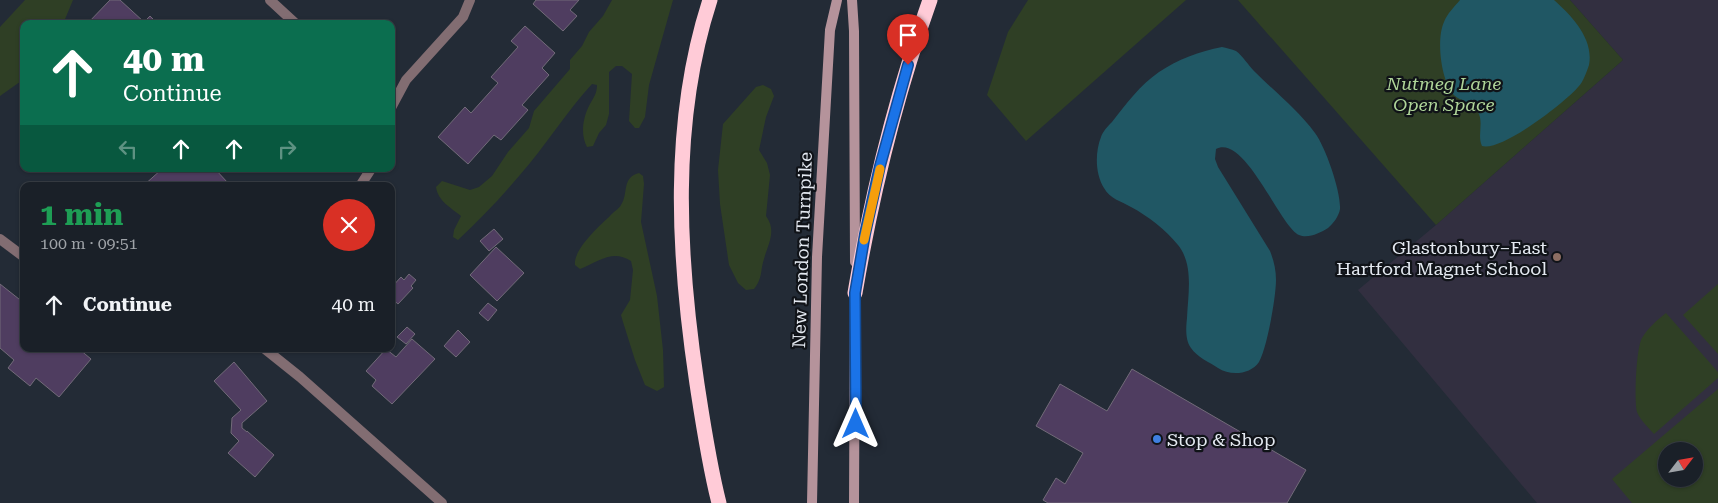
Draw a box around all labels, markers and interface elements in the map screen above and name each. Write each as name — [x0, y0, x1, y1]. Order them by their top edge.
pin — [887, 14, 929, 65]
icon: arrive — [894, 21, 922, 49]
text: 40 m — [123, 39, 205, 80]
icon: ahead — [40, 40, 105, 105]
park label: Nutmeg Lane Open Space — [1386, 73, 1501, 115]
text: Continue — [123, 81, 222, 106]
icon: left — [114, 135, 142, 163]
icon: ahead — [167, 135, 195, 163]
icon: ahead — [220, 135, 248, 163]
icon: right — [273, 135, 301, 163]
street label: New London Turnpike — [788, 151, 816, 349]
text: 1 min — [40, 197, 123, 232]
button: close — [323, 199, 375, 251]
text: 100 m · 09:51 — [40, 234, 138, 253]
place label: Glastonbury–East Hartford Magnet School — [1336, 237, 1547, 279]
marker: Glastonbury–East Hartford Magnet School — [1551, 251, 1563, 263]
icon: ahead — [40, 291, 68, 319]
text: Continue — [83, 293, 172, 316]
text: 40 m — [332, 293, 375, 316]
position arrow — [829, 397, 881, 449]
place label: Stop & Shop — [1167, 429, 1276, 450]
marker: Stop & Shop — [1151, 433, 1163, 445]
north arrow — [1658, 442, 1702, 488]
map controls — [1658, 442, 1703, 487]

